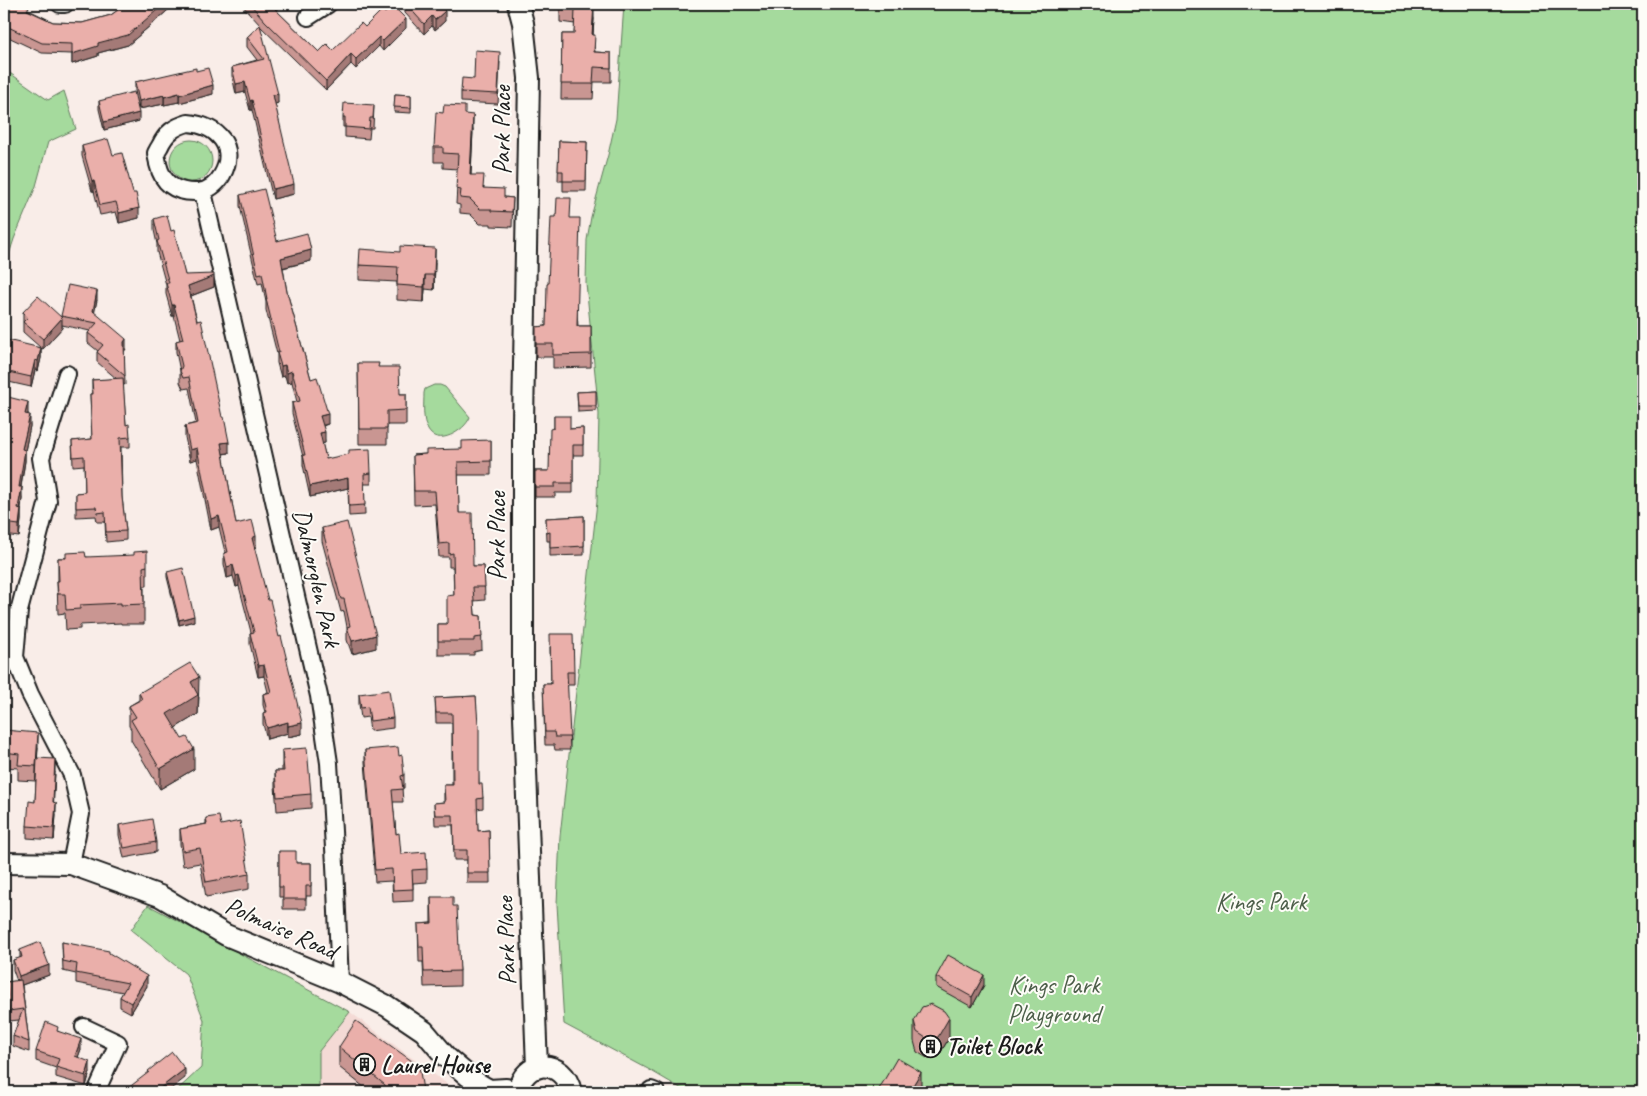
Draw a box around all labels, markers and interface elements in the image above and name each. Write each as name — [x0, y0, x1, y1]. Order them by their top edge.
street label: Park Place — [486, 84, 518, 174]
street label: Park Place — [481, 490, 513, 580]
street label: Dalmorglen Park — [286, 506, 349, 652]
park label: Kings Park — [1216, 886, 1308, 918]
street label: Polmaise Road — [220, 889, 346, 968]
street label: Park Place — [488, 894, 524, 986]
park label: Kings Park Playground — [1008, 969, 1103, 1030]
place label: Toilet Block — [946, 1030, 1044, 1062]
building icon: Toilet Block — [918, 1034, 942, 1058]
place label: Laurel House — [381, 1049, 491, 1081]
building icon: Laurel House — [353, 1053, 377, 1077]

